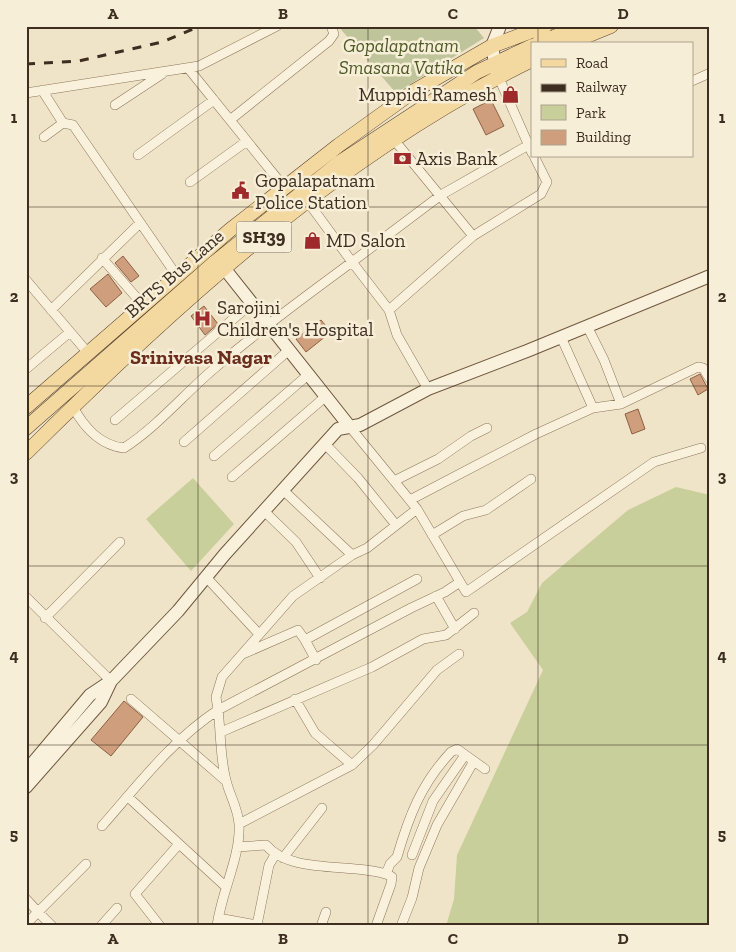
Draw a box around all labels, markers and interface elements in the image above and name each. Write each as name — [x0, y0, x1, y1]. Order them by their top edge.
text: A — [108, 4, 119, 23]
text: B — [278, 4, 288, 23]
text: C — [448, 4, 458, 23]
text: D — [617, 4, 629, 23]
park label: Gopalapatnam Smasana Vatika — [339, 34, 463, 79]
legend — [531, 42, 694, 158]
text: Road — [576, 54, 609, 72]
text: Railway — [576, 78, 627, 96]
place label: Muppidi Ramesh — [358, 83, 497, 106]
shop icon: Muppidi Ramesh — [501, 84, 521, 104]
text: Park — [576, 104, 606, 122]
text: 1 — [11, 108, 18, 127]
text: 1 — [719, 108, 726, 127]
text: Building — [576, 128, 631, 146]
place label: Axis Bank — [416, 147, 498, 170]
bank icon: Axis Bank — [392, 148, 412, 168]
place label: Gopalapatnam Police Station — [255, 169, 375, 214]
public building icon: Gopalapatnam Police Station — [231, 181, 251, 201]
road number: SH39 — [236, 222, 292, 252]
street label: BRTS Bus Lane — [120, 224, 228, 323]
place label: MD Salon — [326, 229, 406, 252]
shop icon: MD Salon — [302, 230, 322, 250]
text: 2 — [10, 287, 19, 306]
text: 2 — [718, 287, 727, 306]
place label: Sarojini Children's Hospital — [217, 296, 374, 341]
hospital icon: Sarojini Children's Hospital — [193, 308, 213, 328]
district label: Srinivasa Nagar — [130, 345, 272, 369]
text: 3 — [10, 467, 19, 486]
text: 3 — [718, 467, 727, 486]
text: 4 — [9, 646, 19, 665]
text: 4 — [717, 646, 727, 665]
text: 5 — [10, 825, 18, 844]
text: 5 — [718, 825, 726, 844]
text: A — [108, 929, 119, 948]
text: B — [278, 929, 288, 948]
text: C — [448, 929, 458, 948]
text: D — [617, 929, 629, 948]

